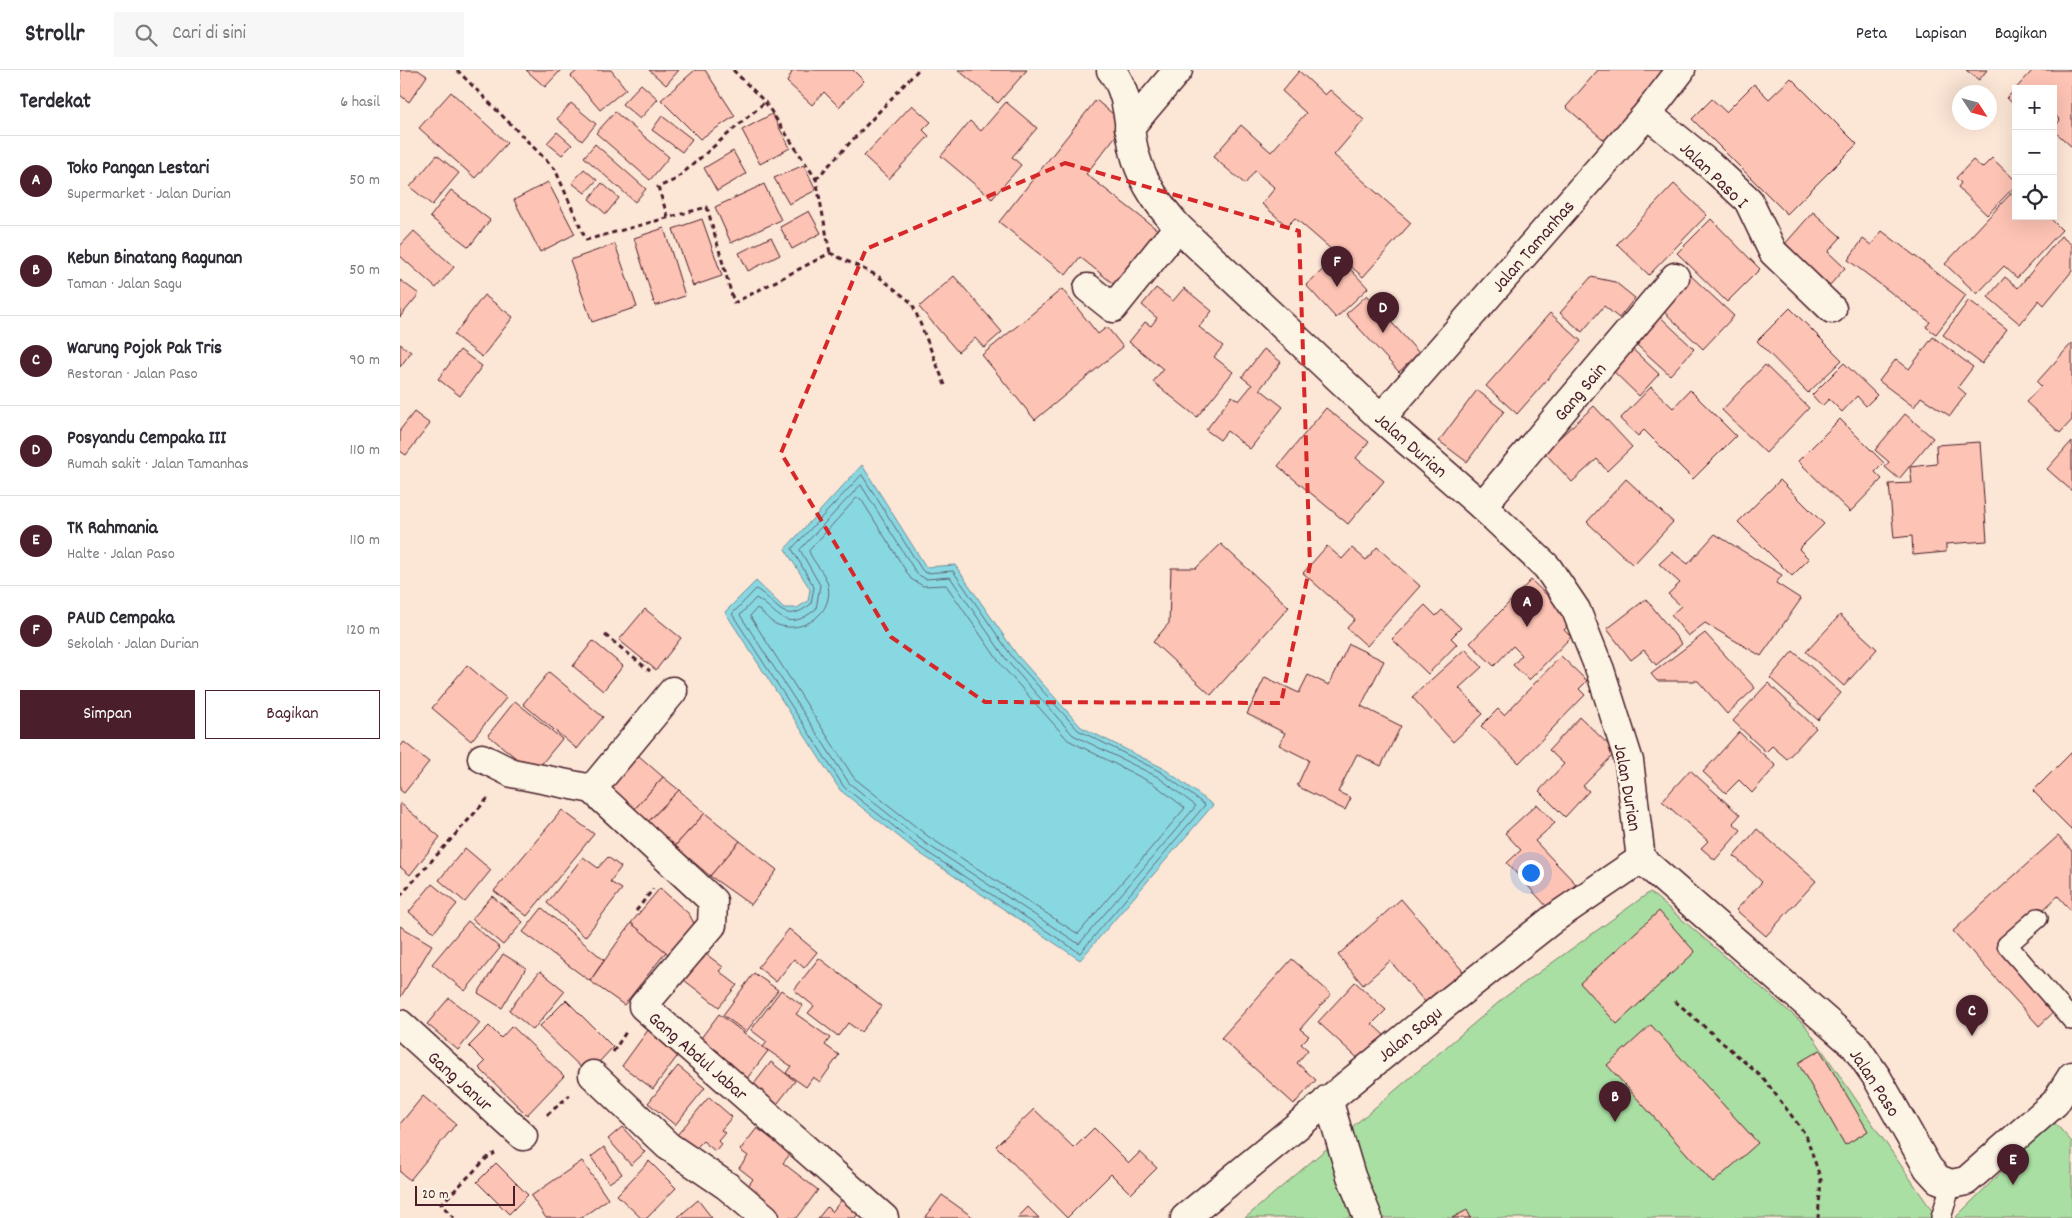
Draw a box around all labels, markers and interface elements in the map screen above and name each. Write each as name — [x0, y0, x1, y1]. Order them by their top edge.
search box — [114, 12, 464, 57]
text: Strollr — [25, 18, 84, 52]
icon: search — [132, 21, 160, 49]
text: Cari di sini — [172, 21, 246, 48]
text: Peta — [1856, 22, 1887, 47]
text: Lapisan — [1915, 22, 1967, 47]
text: Bagikan — [1995, 22, 2047, 47]
north arrow — [1952, 85, 1997, 130]
map controls — [2012, 85, 2057, 220]
button: + — [2012, 85, 2057, 130]
text: Terdekat — [20, 88, 91, 118]
text: 6 hasil — [340, 91, 380, 114]
button: − — [2012, 130, 2057, 175]
street label: Jalan Paso I — [1672, 137, 1753, 216]
text: Toko Pangan Lestari — [67, 156, 209, 183]
text: A — [32, 169, 40, 192]
text: 50 m — [349, 169, 380, 192]
button: locate — [2012, 175, 2057, 220]
text: Supermarket · Jalan Durian — [67, 183, 231, 206]
street label: Jalan Tamanhas — [1487, 195, 1583, 300]
text: Kebun Binatang Ragunan — [67, 246, 242, 273]
pin: F — [1321, 246, 1353, 287]
text: B — [32, 259, 40, 282]
text: 50 m — [349, 259, 380, 282]
text: Taman · Jalan Sagu — [67, 273, 182, 296]
pin: D — [1367, 292, 1399, 333]
text: Warung Pojok Pak Tris — [67, 336, 222, 363]
text: C — [32, 349, 40, 372]
text: 90 m — [349, 349, 380, 372]
street label: Gang Sain — [1549, 358, 1614, 429]
text: Restoran · Jalan Paso — [67, 363, 198, 386]
street label: Jalan Durian — [1367, 407, 1452, 486]
text: Posyandu Cempaka III — [67, 426, 226, 453]
text: D — [32, 439, 40, 462]
text: 110 m — [350, 439, 380, 462]
text: Rumah sakit · Jalan Tamanhas — [67, 453, 249, 476]
text: TK Rahmania — [67, 516, 158, 543]
text: E — [32, 529, 40, 552]
text: 110 m — [350, 529, 380, 552]
text: Halte · Jalan Paso — [67, 543, 175, 566]
pin: A — [1511, 586, 1543, 627]
text: PAUD Cempaka — [67, 606, 174, 633]
text: F — [32, 619, 40, 642]
text: 120 m — [346, 619, 380, 642]
text: Sekolah · Jalan Durian — [67, 633, 199, 656]
button: Simpan — [20, 690, 195, 739]
button: Bagikan — [205, 690, 380, 739]
street label: Jalan Durian — [1605, 742, 1647, 834]
your location — [1518, 860, 1544, 886]
pin: C — [1956, 995, 1988, 1036]
street label: Jalan Sagu — [1373, 1001, 1449, 1070]
street label: Gang Abdul Jabar — [641, 1007, 753, 1109]
street label: Jalan Paso — [1841, 1045, 1905, 1123]
street label: Gang Janur — [420, 1046, 497, 1119]
pin: B — [1599, 1081, 1631, 1122]
pin: E — [1997, 1144, 2029, 1185]
scale bar — [415, 1183, 515, 1206]
text: 20 m — [422, 1185, 449, 1205]

